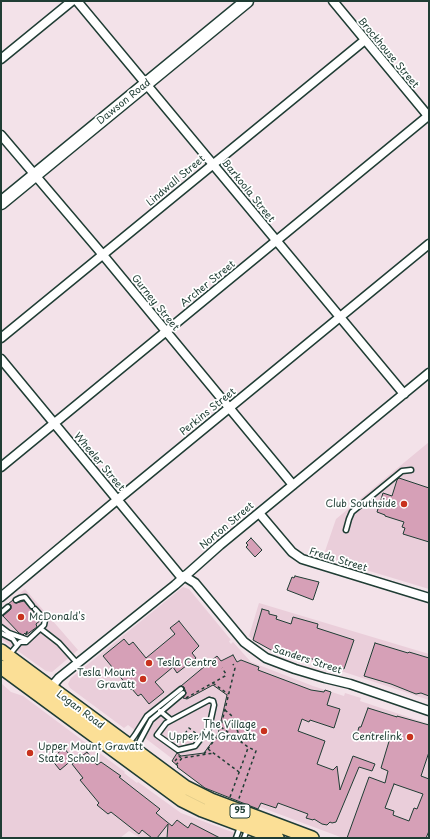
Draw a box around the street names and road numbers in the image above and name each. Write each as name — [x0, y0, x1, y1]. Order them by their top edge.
street label: Brockhouse Street — [355, 15, 421, 91]
street label: Dawson Road — [95, 77, 153, 127]
street label: Lindwall Street — [144, 153, 208, 209]
street label: Barkoola Street — [219, 157, 277, 225]
street label: Archer Street — [178, 258, 238, 310]
street label: Gurney Street — [129, 273, 181, 333]
street label: Perkins Street — [178, 386, 238, 438]
street label: Wheeler Street — [71, 430, 127, 494]
street label: Norton Street — [198, 500, 256, 552]
street label: Freda Street — [308, 546, 368, 574]
street label: Sanders Street — [271, 643, 343, 677]
street label: Logan Road — [54, 688, 106, 732]
road number: 95 — [230, 804, 250, 818]

